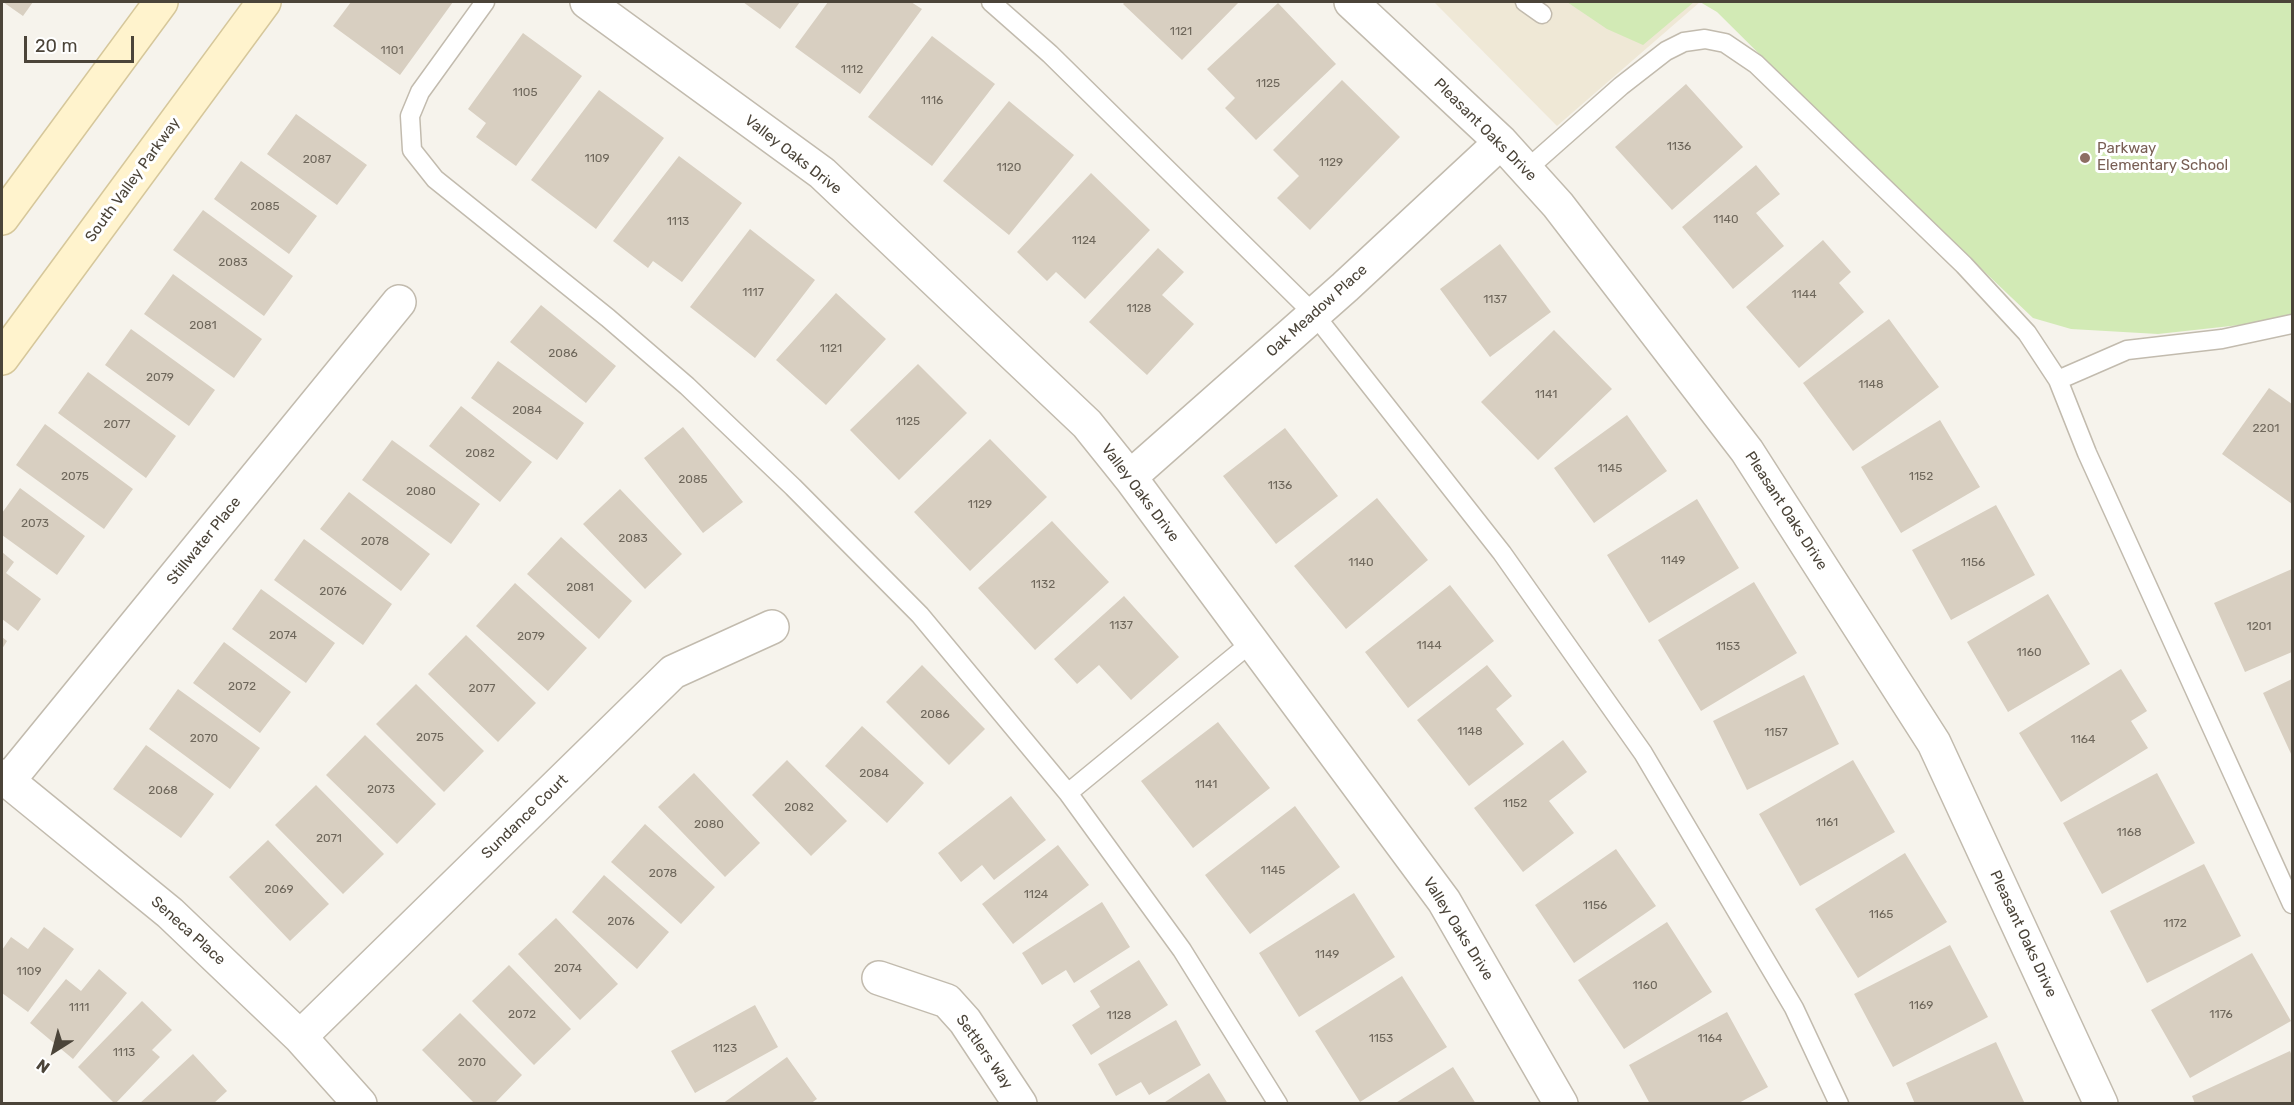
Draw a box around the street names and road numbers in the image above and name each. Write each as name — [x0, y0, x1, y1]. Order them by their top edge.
street label: Pleasant Oaks Drive — [1430, 75, 1540, 185]
street label: Valley Oaks Drive — [741, 112, 845, 198]
street label: South Valley Parkway — [82, 114, 184, 246]
street label: Oak Meadow Place — [1263, 261, 1371, 361]
street label: Valley Oaks Drive — [1097, 440, 1183, 546]
street label: Pleasant Oaks Drive — [1741, 448, 1831, 574]
street label: Stillwater Place — [163, 493, 245, 589]
street label: Sundance Court — [478, 771, 572, 863]
street label: Pleasant Oaks Drive — [1986, 868, 2060, 1000]
street label: Valley Oaks Drive — [1419, 874, 1497, 984]
street label: Seneca Place — [147, 893, 229, 969]
street label: Settlers Way — [952, 1011, 1016, 1093]

